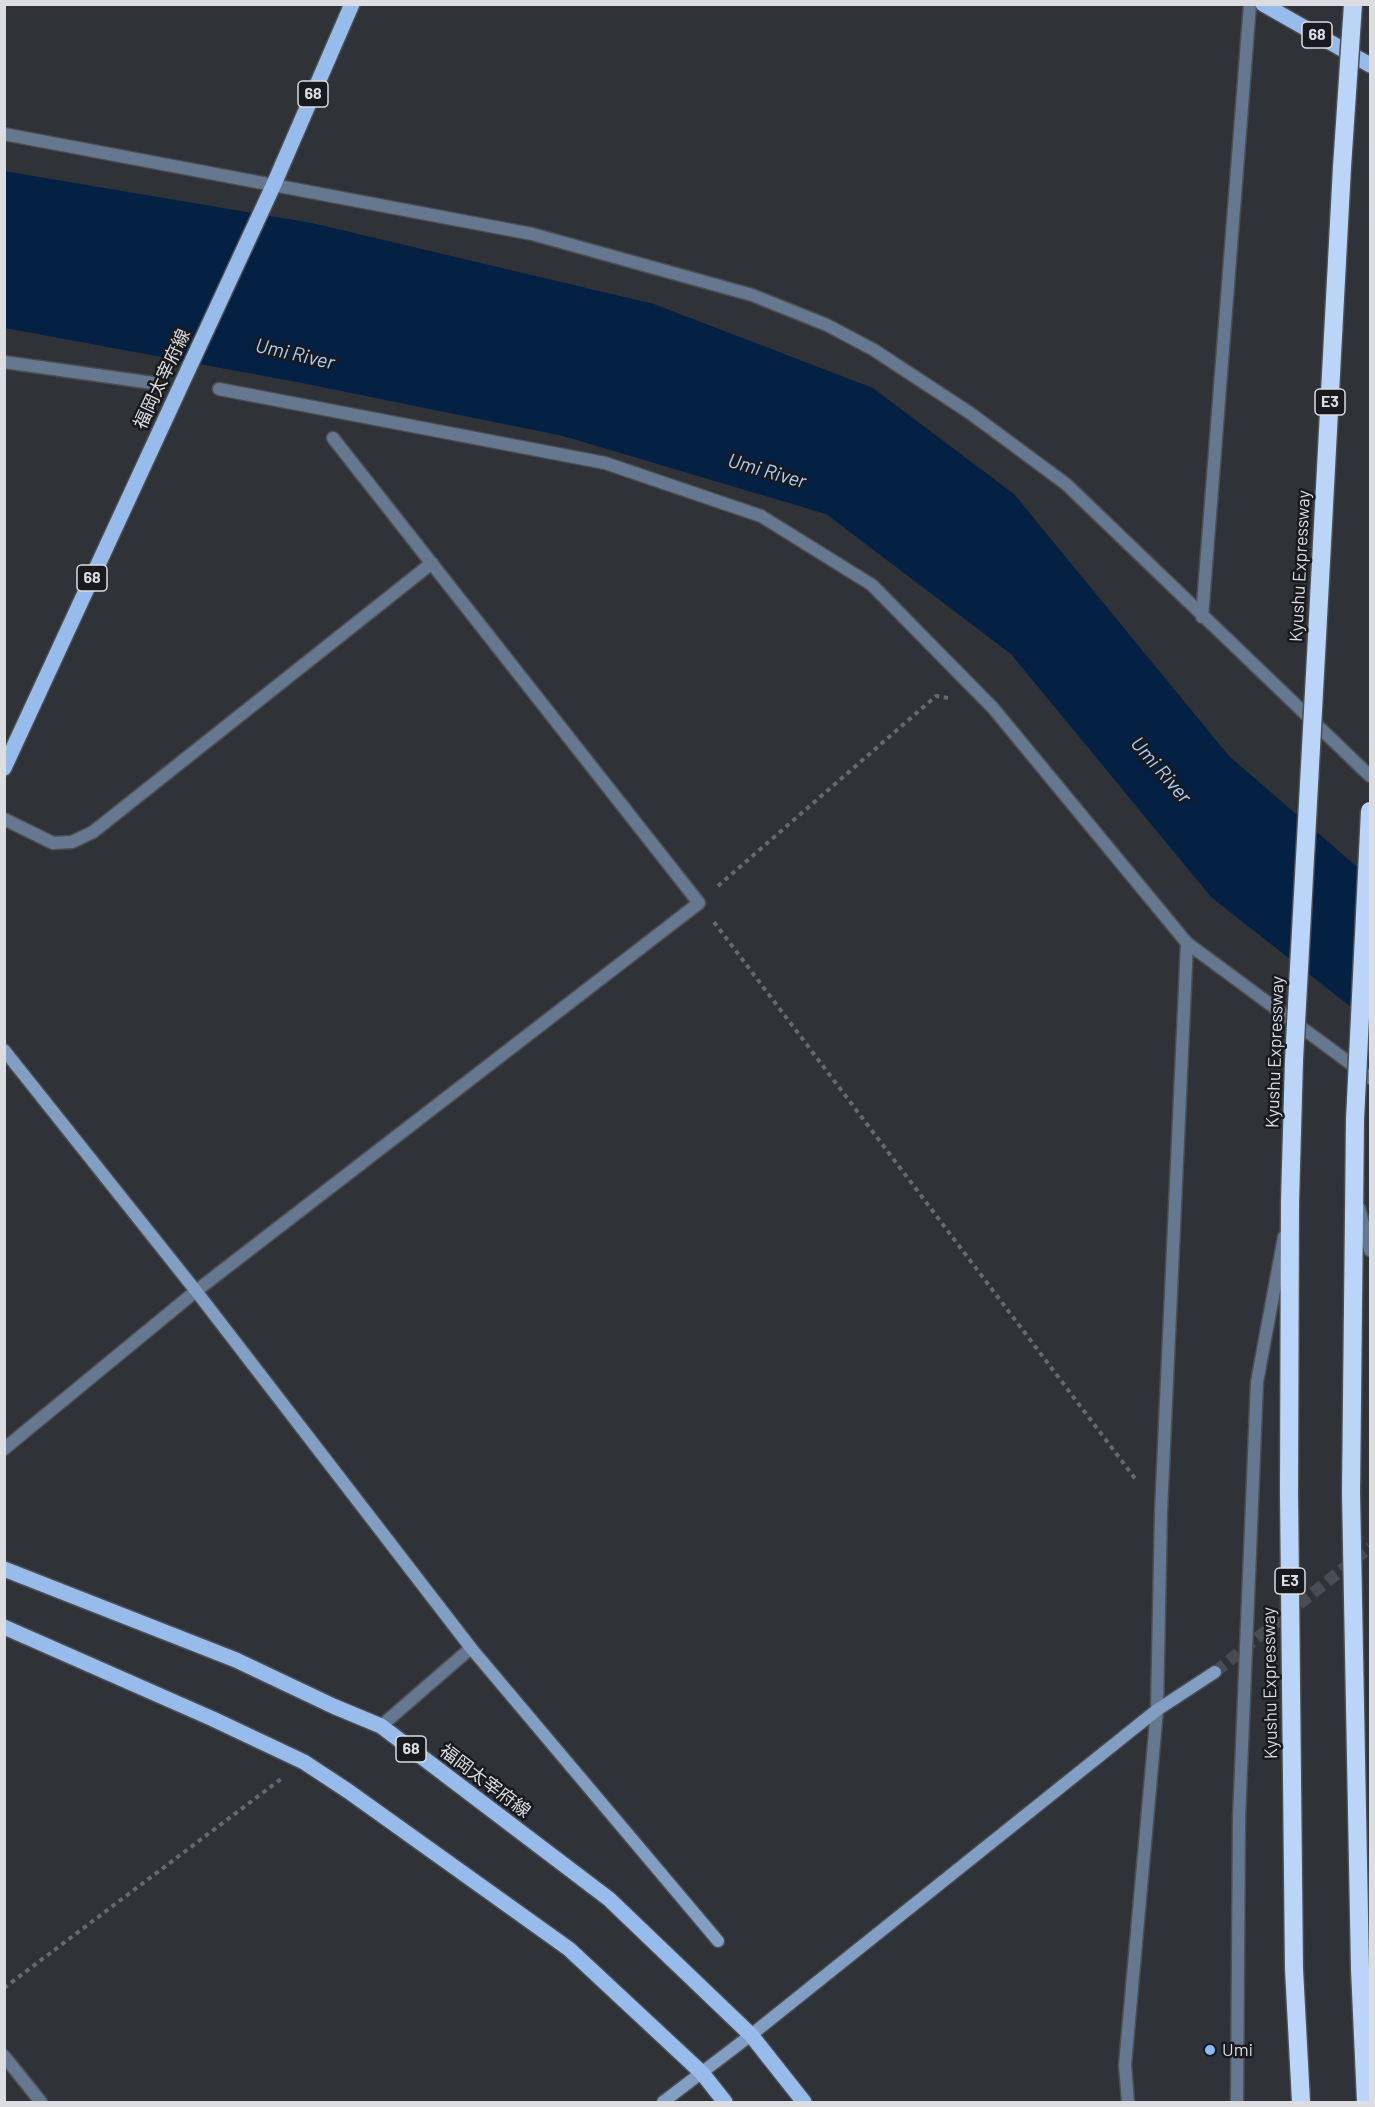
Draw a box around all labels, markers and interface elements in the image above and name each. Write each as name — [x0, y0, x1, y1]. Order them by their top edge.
road number: 68 — [1302, 22, 1332, 48]
road number: 68 — [298, 81, 328, 107]
street label: 福岡太宰府線 — [129, 325, 195, 433]
water label: Umi River — [253, 333, 337, 375]
road number: E3 — [1315, 389, 1345, 415]
water label: Umi River — [725, 448, 809, 494]
street label: Kyushu Expressway — [1285, 489, 1315, 643]
road number: 68 — [77, 565, 107, 591]
water label: Umi River — [1126, 732, 1196, 808]
street label: Kyushu Expressway — [1262, 976, 1288, 1128]
road number: E3 — [1275, 1568, 1305, 1594]
street label: Kyushu Expressway — [1258, 1607, 1282, 1759]
road number: 68 — [396, 1736, 426, 1762]
street label: 福岡太宰府線 — [435, 1740, 535, 1822]
place label: Umi — [1222, 2039, 1253, 2061]
marker: Umi — [1203, 2043, 1217, 2057]

